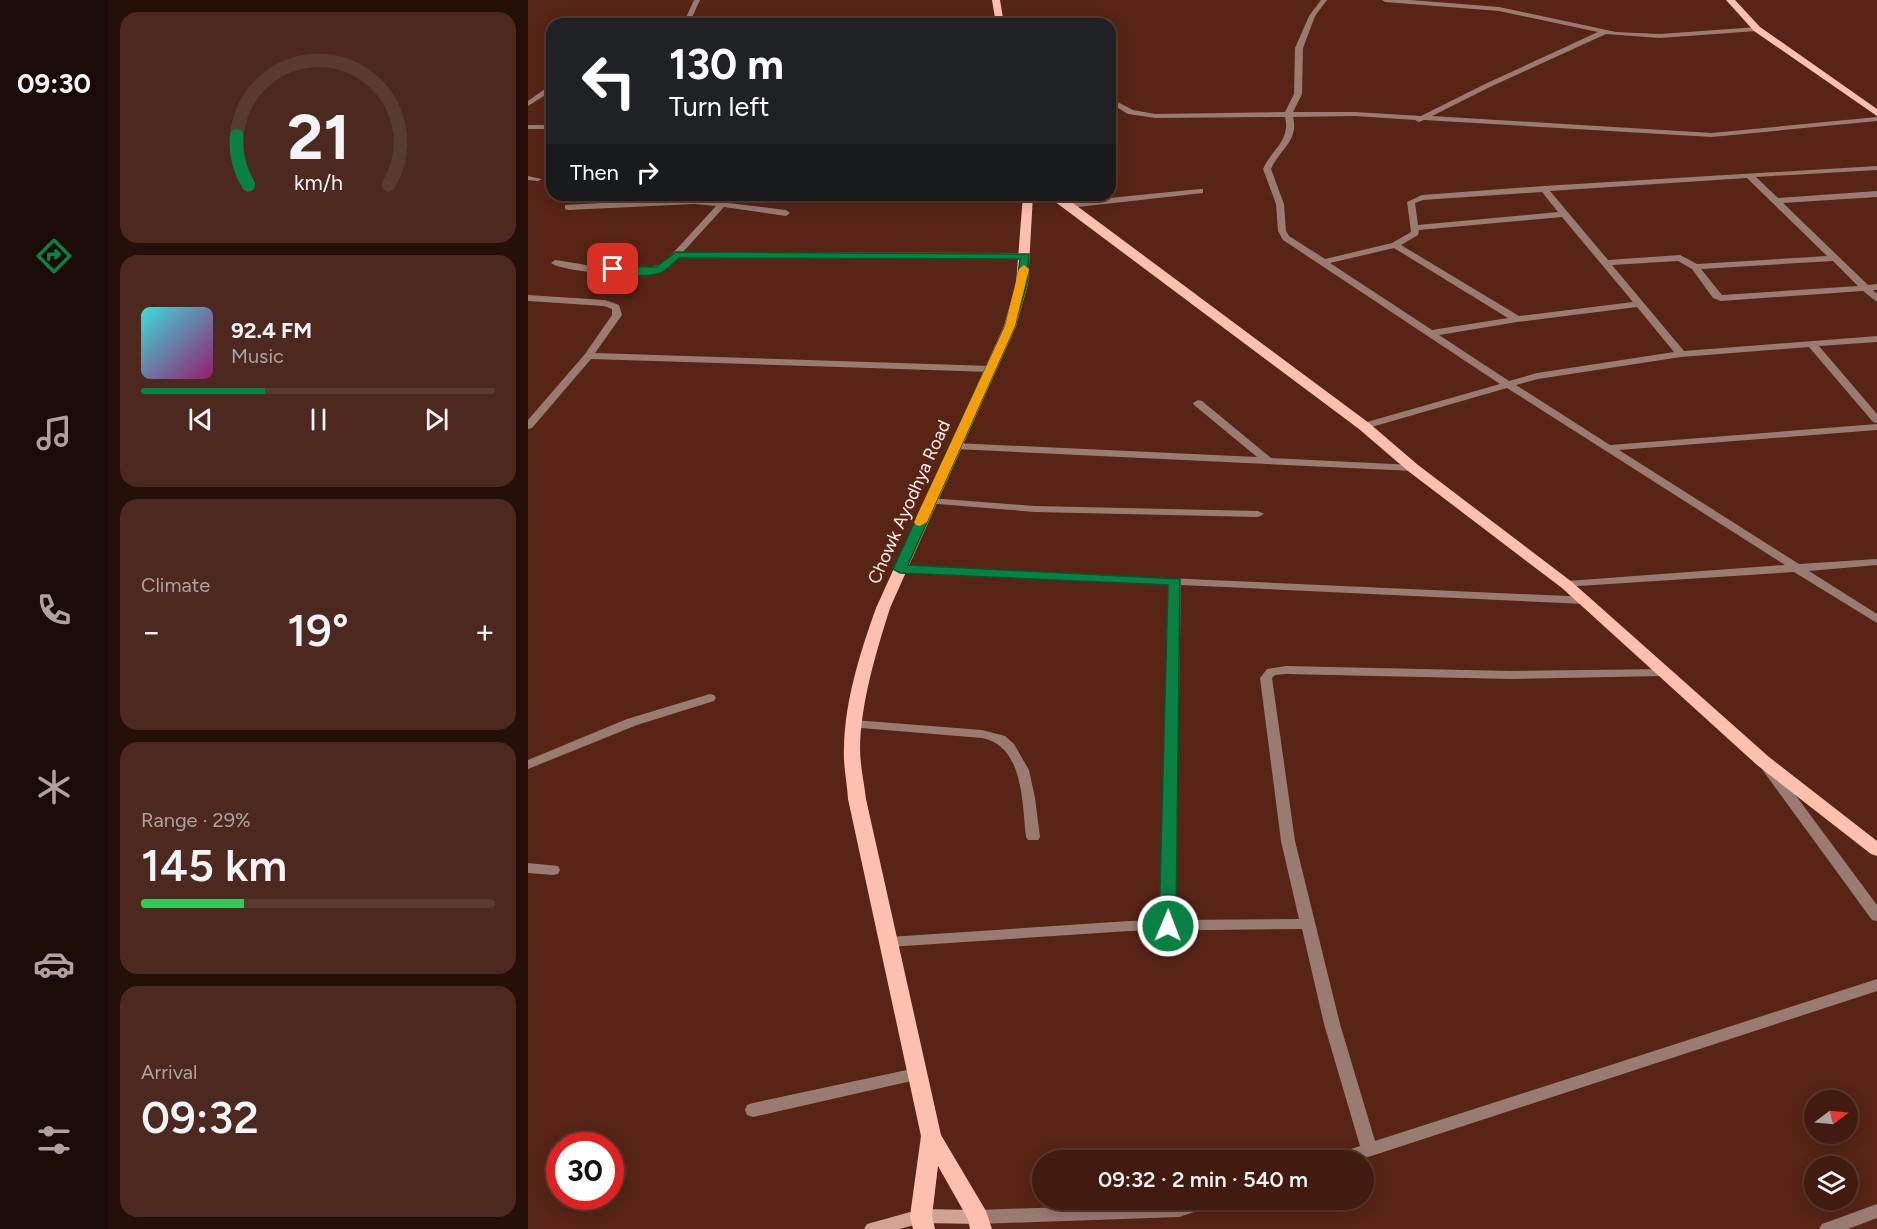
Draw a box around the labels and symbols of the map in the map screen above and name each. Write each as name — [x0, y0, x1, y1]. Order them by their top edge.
pin — [587, 243, 638, 294]
street label: Chowk Ayodhya Road — [863, 417, 955, 587]
position arrow — [1136, 894, 1200, 958]
north arrow — [1804, 1090, 1858, 1144]
speed limit sign: 30 — [546, 1132, 624, 1210]

